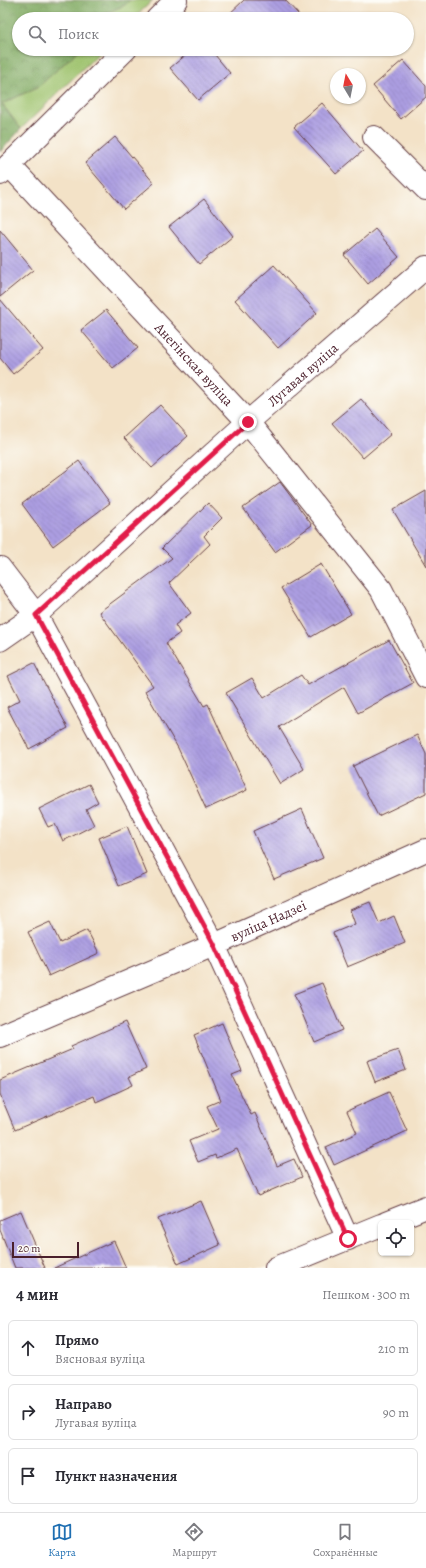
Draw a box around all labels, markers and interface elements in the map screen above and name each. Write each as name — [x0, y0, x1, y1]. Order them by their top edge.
search box — [12, 12, 414, 56]
icon: search — [26, 23, 48, 45]
text: Поиск — [58, 24, 99, 44]
north arrow — [330, 68, 366, 104]
street label: Анегінская вуліца — [150, 318, 238, 411]
street label: Лугавая вуліца — [263, 338, 343, 411]
route end — [239, 413, 257, 431]
street label: вуліца Надзеі — [228, 896, 309, 946]
map controls — [378, 1220, 414, 1256]
button: locate — [378, 1220, 414, 1256]
route start — [339, 1230, 357, 1248]
scale bar — [12, 1240, 79, 1259]
text: 20 m — [18, 1241, 40, 1256]
text: 4 мин — [16, 1283, 59, 1306]
text: Пешком · 300 m — [322, 1286, 410, 1303]
text: Прямо — [55, 1330, 99, 1350]
icon: ahead — [17, 1337, 39, 1359]
text: 210 m — [378, 1340, 409, 1357]
text: Вясновая вуліца — [55, 1350, 145, 1367]
text: Направо — [55, 1394, 112, 1414]
icon: right — [17, 1401, 39, 1423]
text: 90 m — [383, 1404, 409, 1421]
text: Лугавая вуліца — [55, 1414, 137, 1431]
icon: arrive — [17, 1465, 39, 1487]
text: Пункт назначения — [55, 1466, 177, 1486]
tab: Карта — [48, 1521, 76, 1560]
tab: Маршрут — [172, 1521, 217, 1560]
tab: Сохранённые — [313, 1521, 378, 1560]

